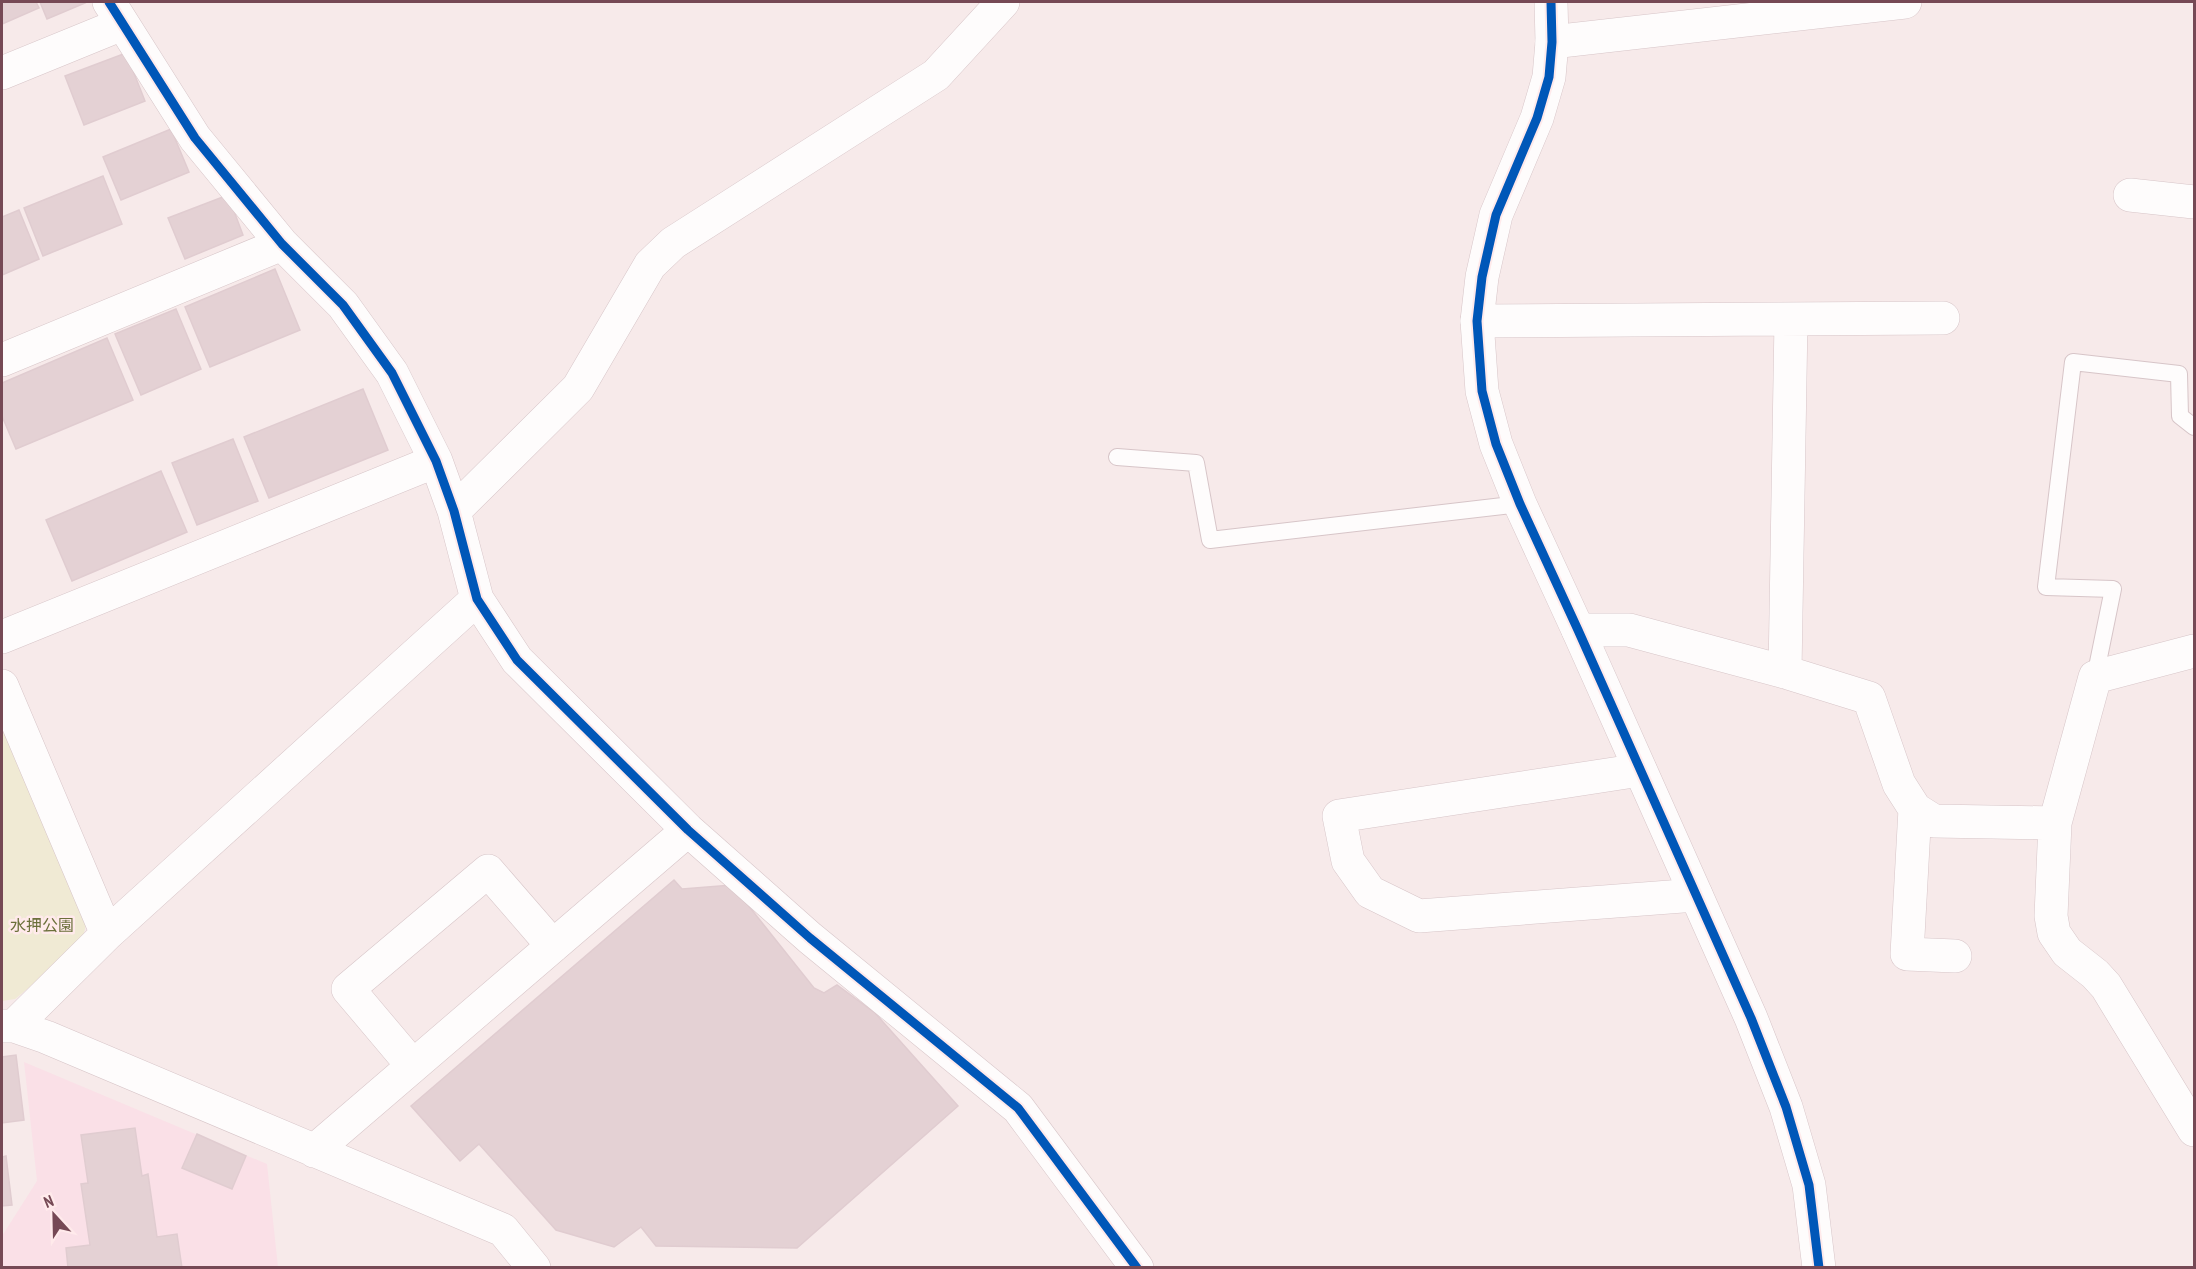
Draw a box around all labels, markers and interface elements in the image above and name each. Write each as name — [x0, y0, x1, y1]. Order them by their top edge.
park label: 水押公園 — [10, 915, 74, 935]
north arrow — [24, 1185, 84, 1245]
text: N — [41, 1190, 56, 1212]

